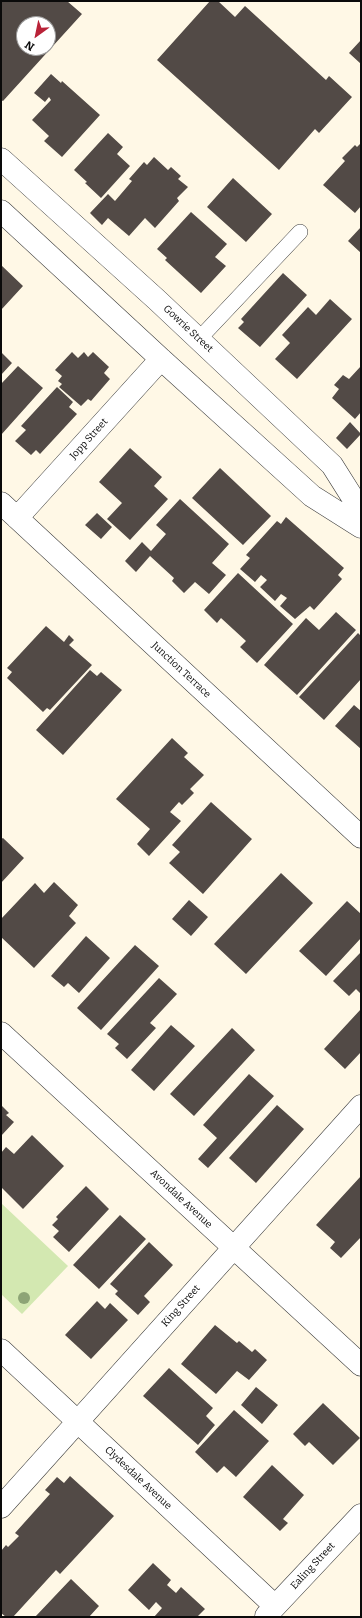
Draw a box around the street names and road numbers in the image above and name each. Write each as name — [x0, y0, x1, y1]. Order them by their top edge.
street label: Gowrie Street — [161, 303, 215, 355]
street label: Jopp Street — [67, 416, 111, 462]
street label: Junction Terrace — [149, 640, 213, 700]
street label: Avondale Avenue — [147, 1167, 215, 1231]
street label: King Street — [159, 1283, 203, 1329]
street label: Clydesdale Avenue — [102, 1444, 174, 1512]
street label: Ealing Street — [288, 1540, 338, 1592]

